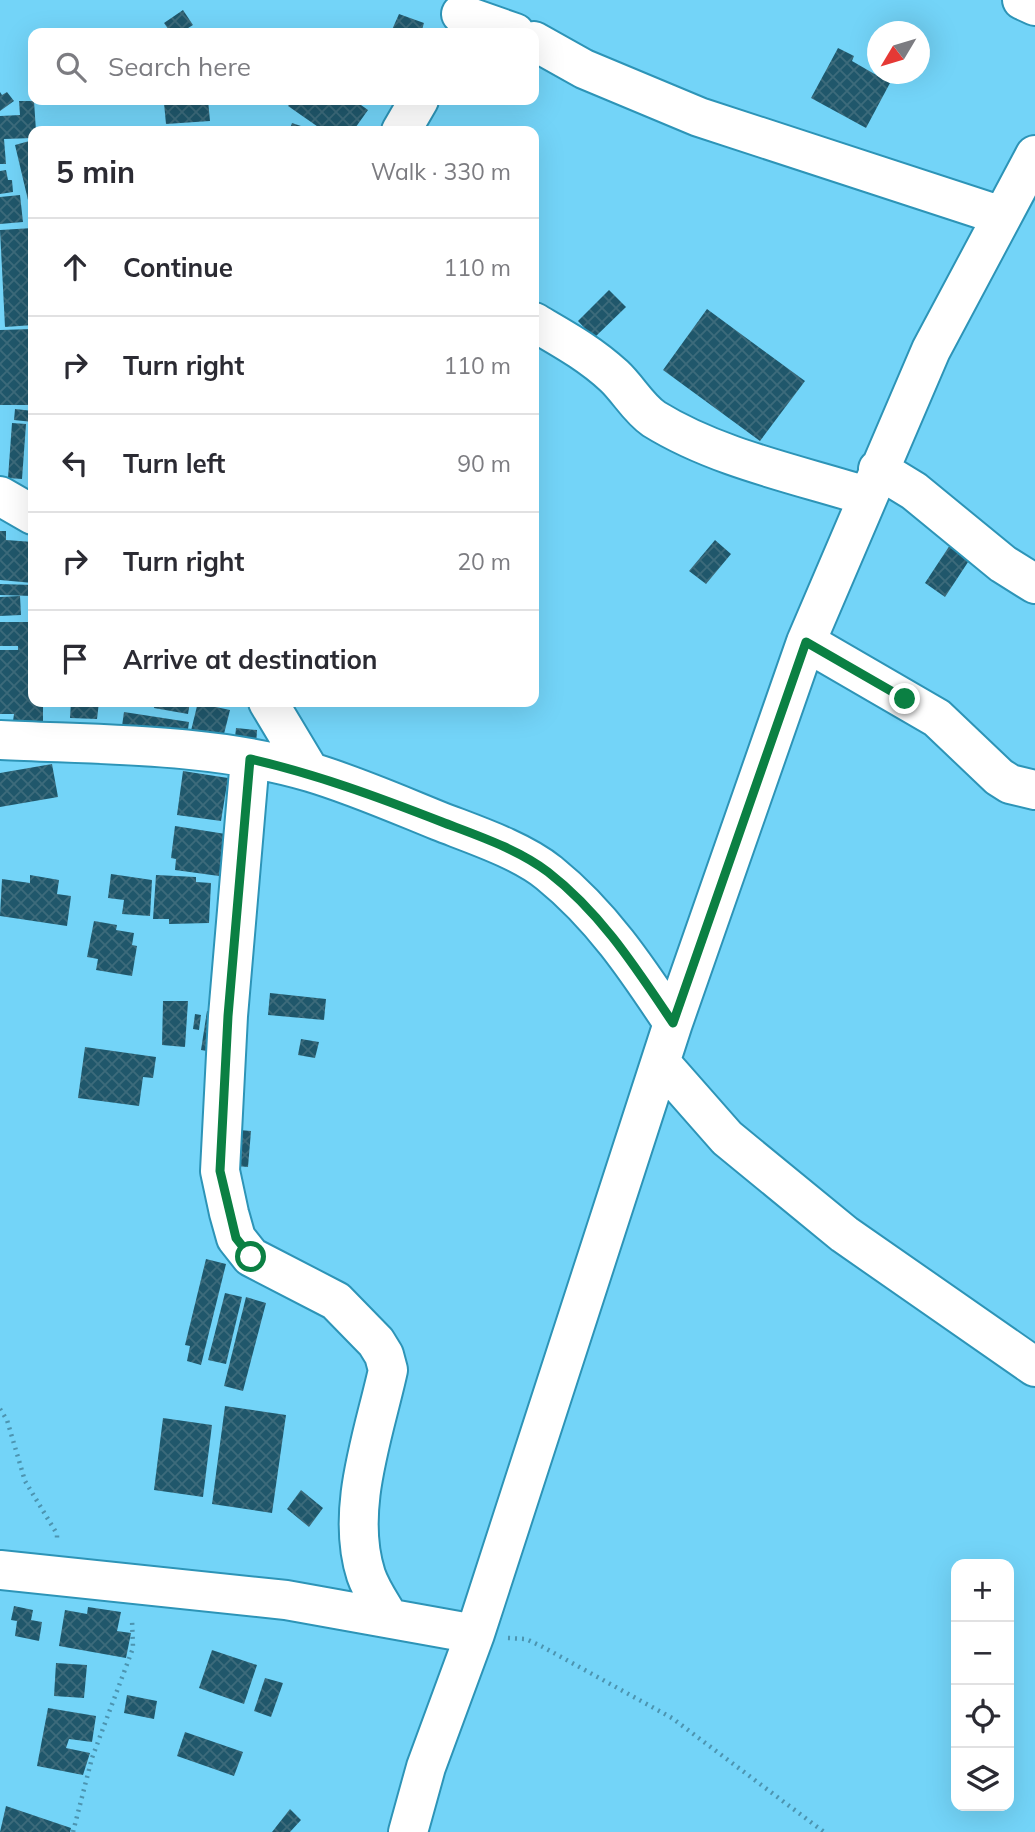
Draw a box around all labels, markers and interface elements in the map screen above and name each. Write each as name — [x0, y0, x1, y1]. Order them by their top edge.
north arrow — [867, 21, 930, 84]
search box — [28, 28, 539, 105]
icon: search — [52, 48, 90, 86]
text: Search here — [108, 50, 251, 83]
text: 5 min — [56, 153, 135, 191]
text: Walk · 330 m — [371, 157, 511, 186]
icon: ahead — [56, 248, 94, 286]
text: Continue — [123, 251, 233, 284]
text: 110 m — [443, 253, 511, 282]
icon: right — [56, 346, 94, 384]
text: Turn right — [123, 349, 244, 382]
text: 110 m — [443, 351, 511, 380]
icon: left — [56, 444, 94, 482]
text: Turn left — [123, 447, 225, 480]
text: 90 m — [457, 449, 511, 478]
icon: right — [56, 542, 94, 580]
text: Turn right — [123, 545, 244, 578]
text: 20 m — [457, 547, 511, 576]
icon: arrive — [56, 640, 94, 678]
text: Arrive at destination — [123, 643, 378, 676]
route end — [889, 683, 920, 714]
route start — [235, 1241, 266, 1272]
map controls — [951, 1559, 1014, 1811]
button: + — [951, 1559, 1014, 1622]
button: − — [951, 1622, 1014, 1685]
button: locate — [951, 1685, 1014, 1748]
button: layers — [951, 1748, 1014, 1811]

